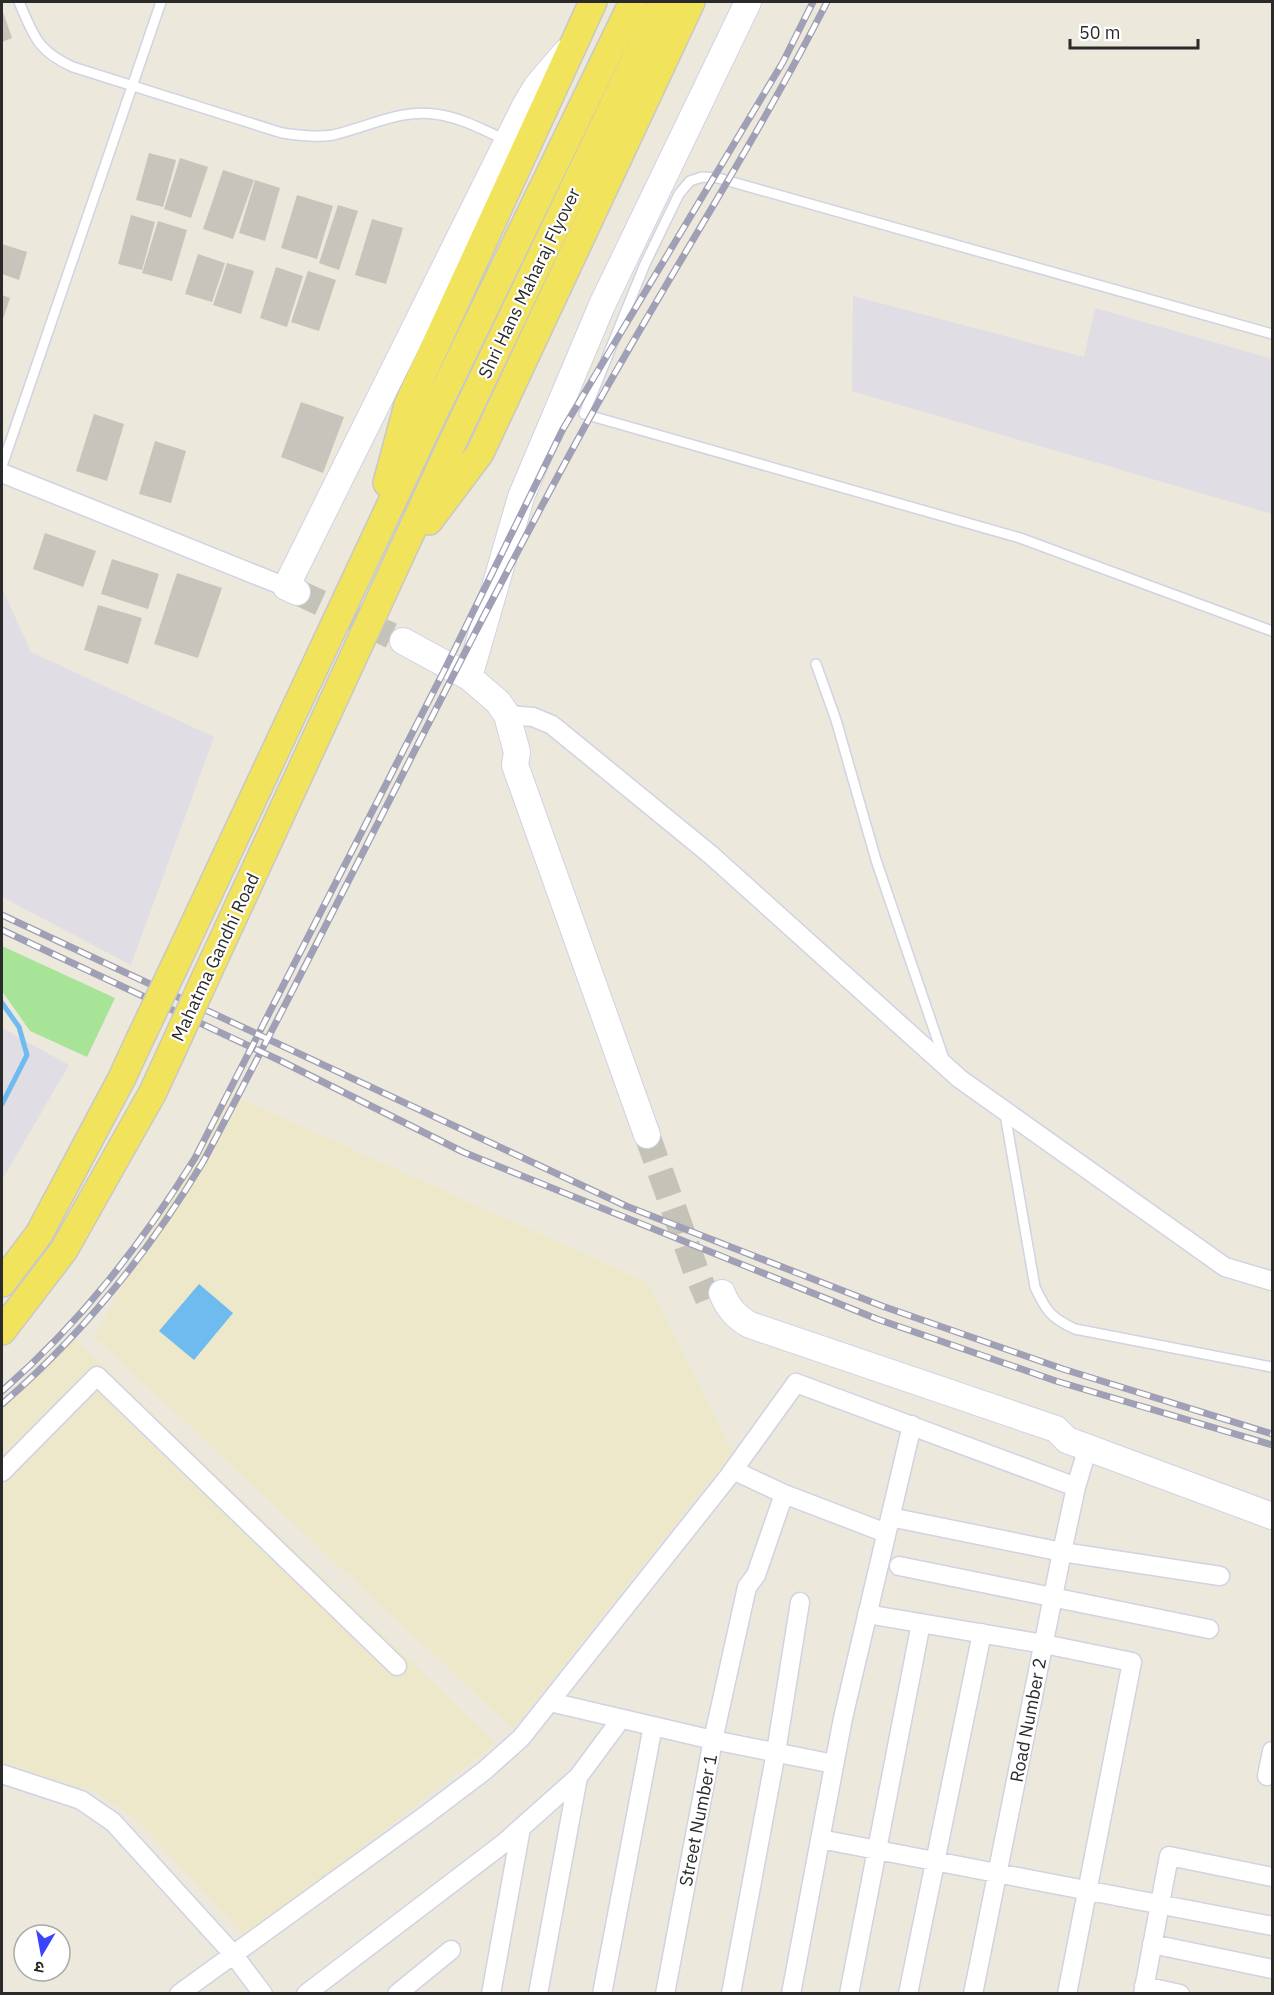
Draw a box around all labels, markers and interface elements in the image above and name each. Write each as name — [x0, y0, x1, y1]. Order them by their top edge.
scale bar — [1070, 12, 1198, 50]
text: 50 m — [1079, 21, 1121, 44]
street label: Shri Hans Maharaj Flyover — [473, 184, 585, 382]
street label: Mahatma Gandhi Road — [166, 869, 264, 1045]
street label: Road Number 2 — [1005, 1656, 1051, 1784]
street label: Street Number 1 — [674, 1752, 722, 1888]
north arrow — [12, 1923, 72, 1983]
text: उ — [32, 1957, 46, 1978]

